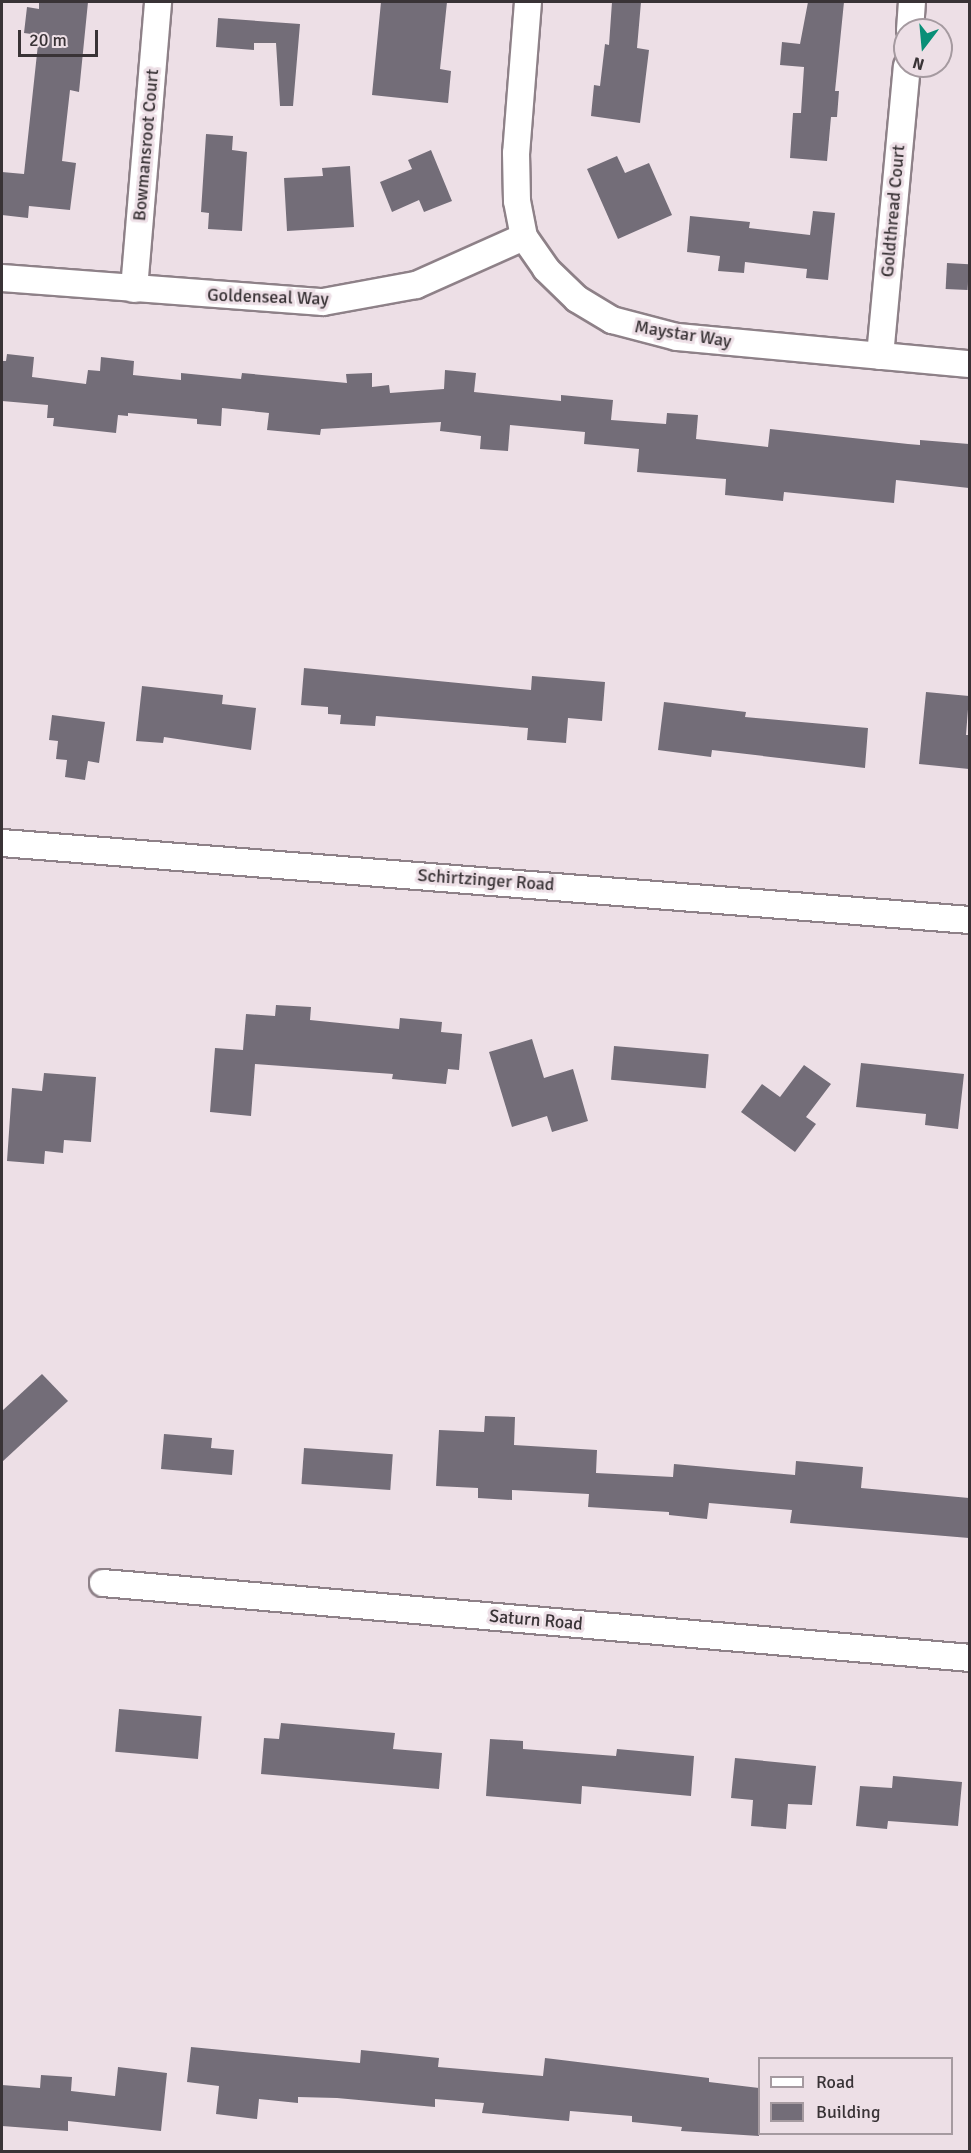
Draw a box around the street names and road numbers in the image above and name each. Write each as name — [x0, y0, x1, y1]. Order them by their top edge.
street label: Bowmansroot Court — [129, 68, 163, 222]
street label: Goldthread Court — [876, 144, 910, 278]
street label: Goldenseal Way — [207, 284, 329, 310]
street label: Maystar Way — [633, 316, 733, 352]
street label: Schirtzinger Road — [417, 864, 555, 896]
street label: Saturn Road — [488, 1605, 584, 1635]

